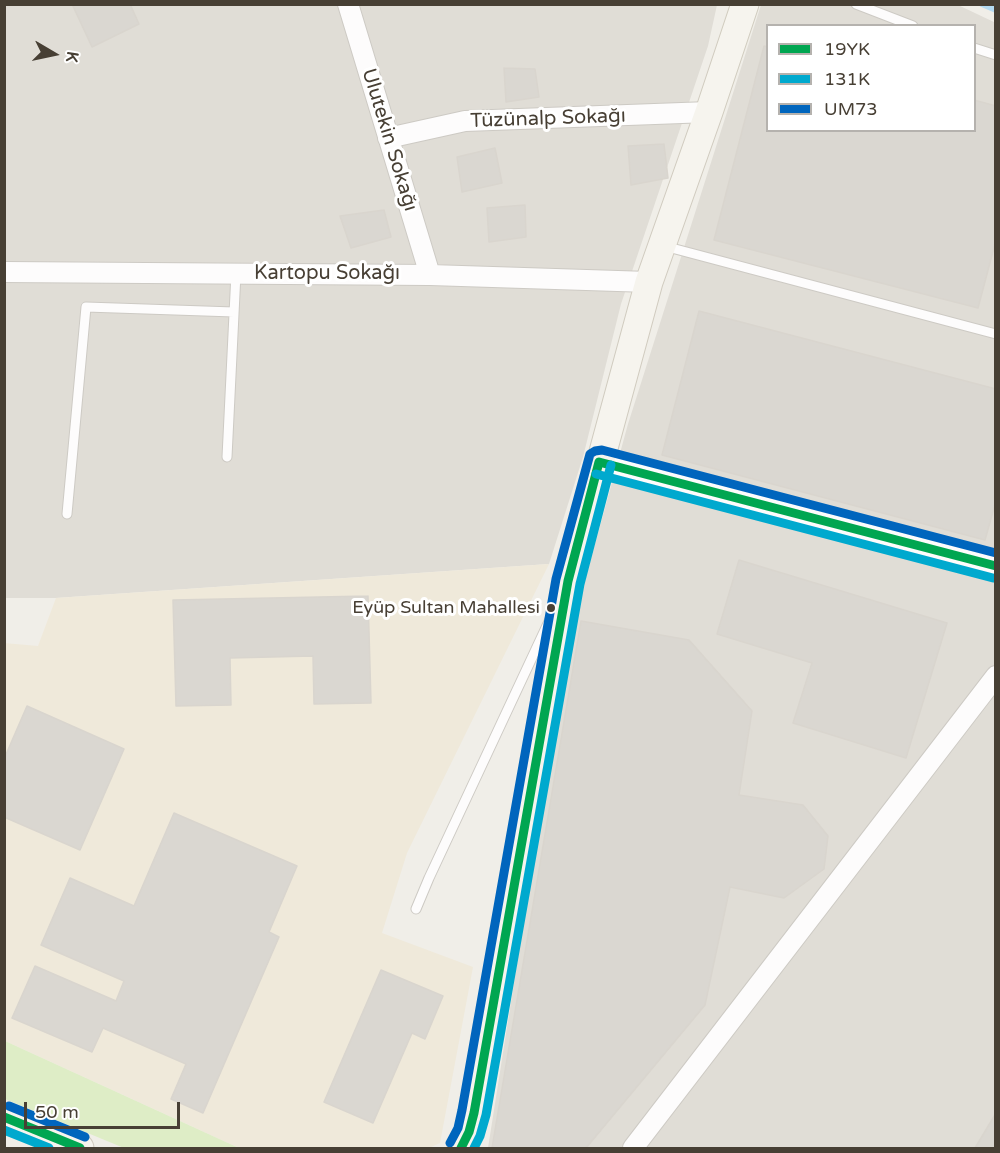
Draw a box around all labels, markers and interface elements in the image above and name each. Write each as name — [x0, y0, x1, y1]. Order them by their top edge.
north arrow — [24, 24, 84, 84]
legend — [766, 24, 976, 132]
text: 19YK — [824, 38, 870, 60]
text: K — [61, 50, 82, 64]
street label: Ulutekin Sokağı — [356, 66, 422, 214]
text: 131K — [824, 68, 870, 90]
text: UM73 — [824, 98, 878, 120]
street label: Tüzünalp Sokağı — [470, 104, 626, 134]
street label: Kartopu Sokağı — [254, 262, 400, 286]
place label: Eyüp Sultan Mahallesi — [352, 597, 540, 619]
marker: Eyüp Sultan Mahallesi — [545, 602, 557, 614]
scale bar — [27, 1090, 183, 1128]
text: 50 m — [35, 1101, 79, 1123]

